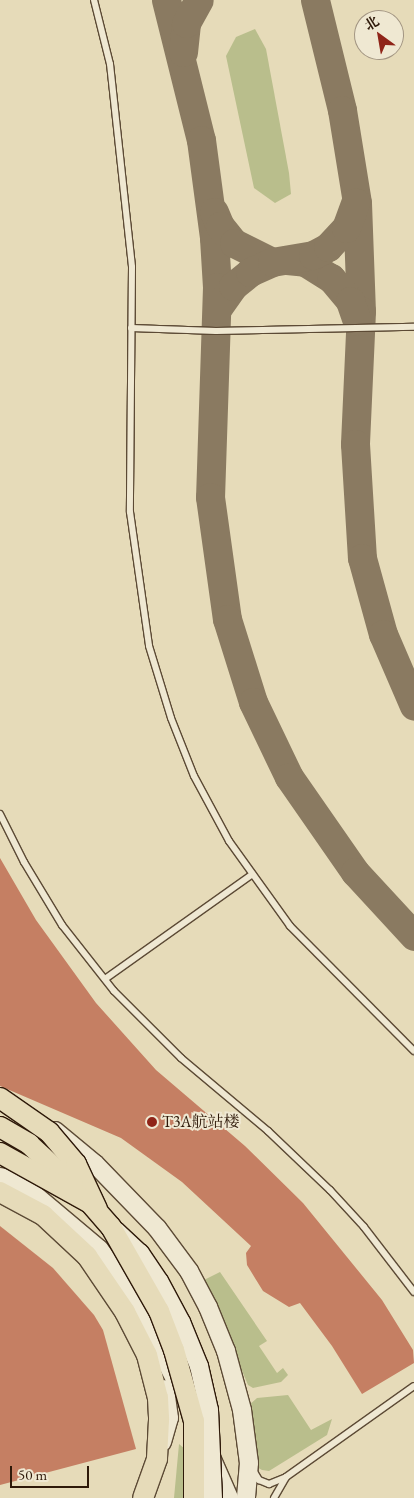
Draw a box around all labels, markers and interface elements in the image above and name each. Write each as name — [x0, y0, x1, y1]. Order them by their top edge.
north arrow — [354, 10, 404, 60]
text: 北 — [361, 12, 382, 34]
place label: T3A航站楼 — [162, 1112, 239, 1132]
marker: T3A航站楼 — [146, 1116, 158, 1128]
scale bar — [12, 1456, 91, 1488]
text: 50 m — [18, 1465, 47, 1484]

